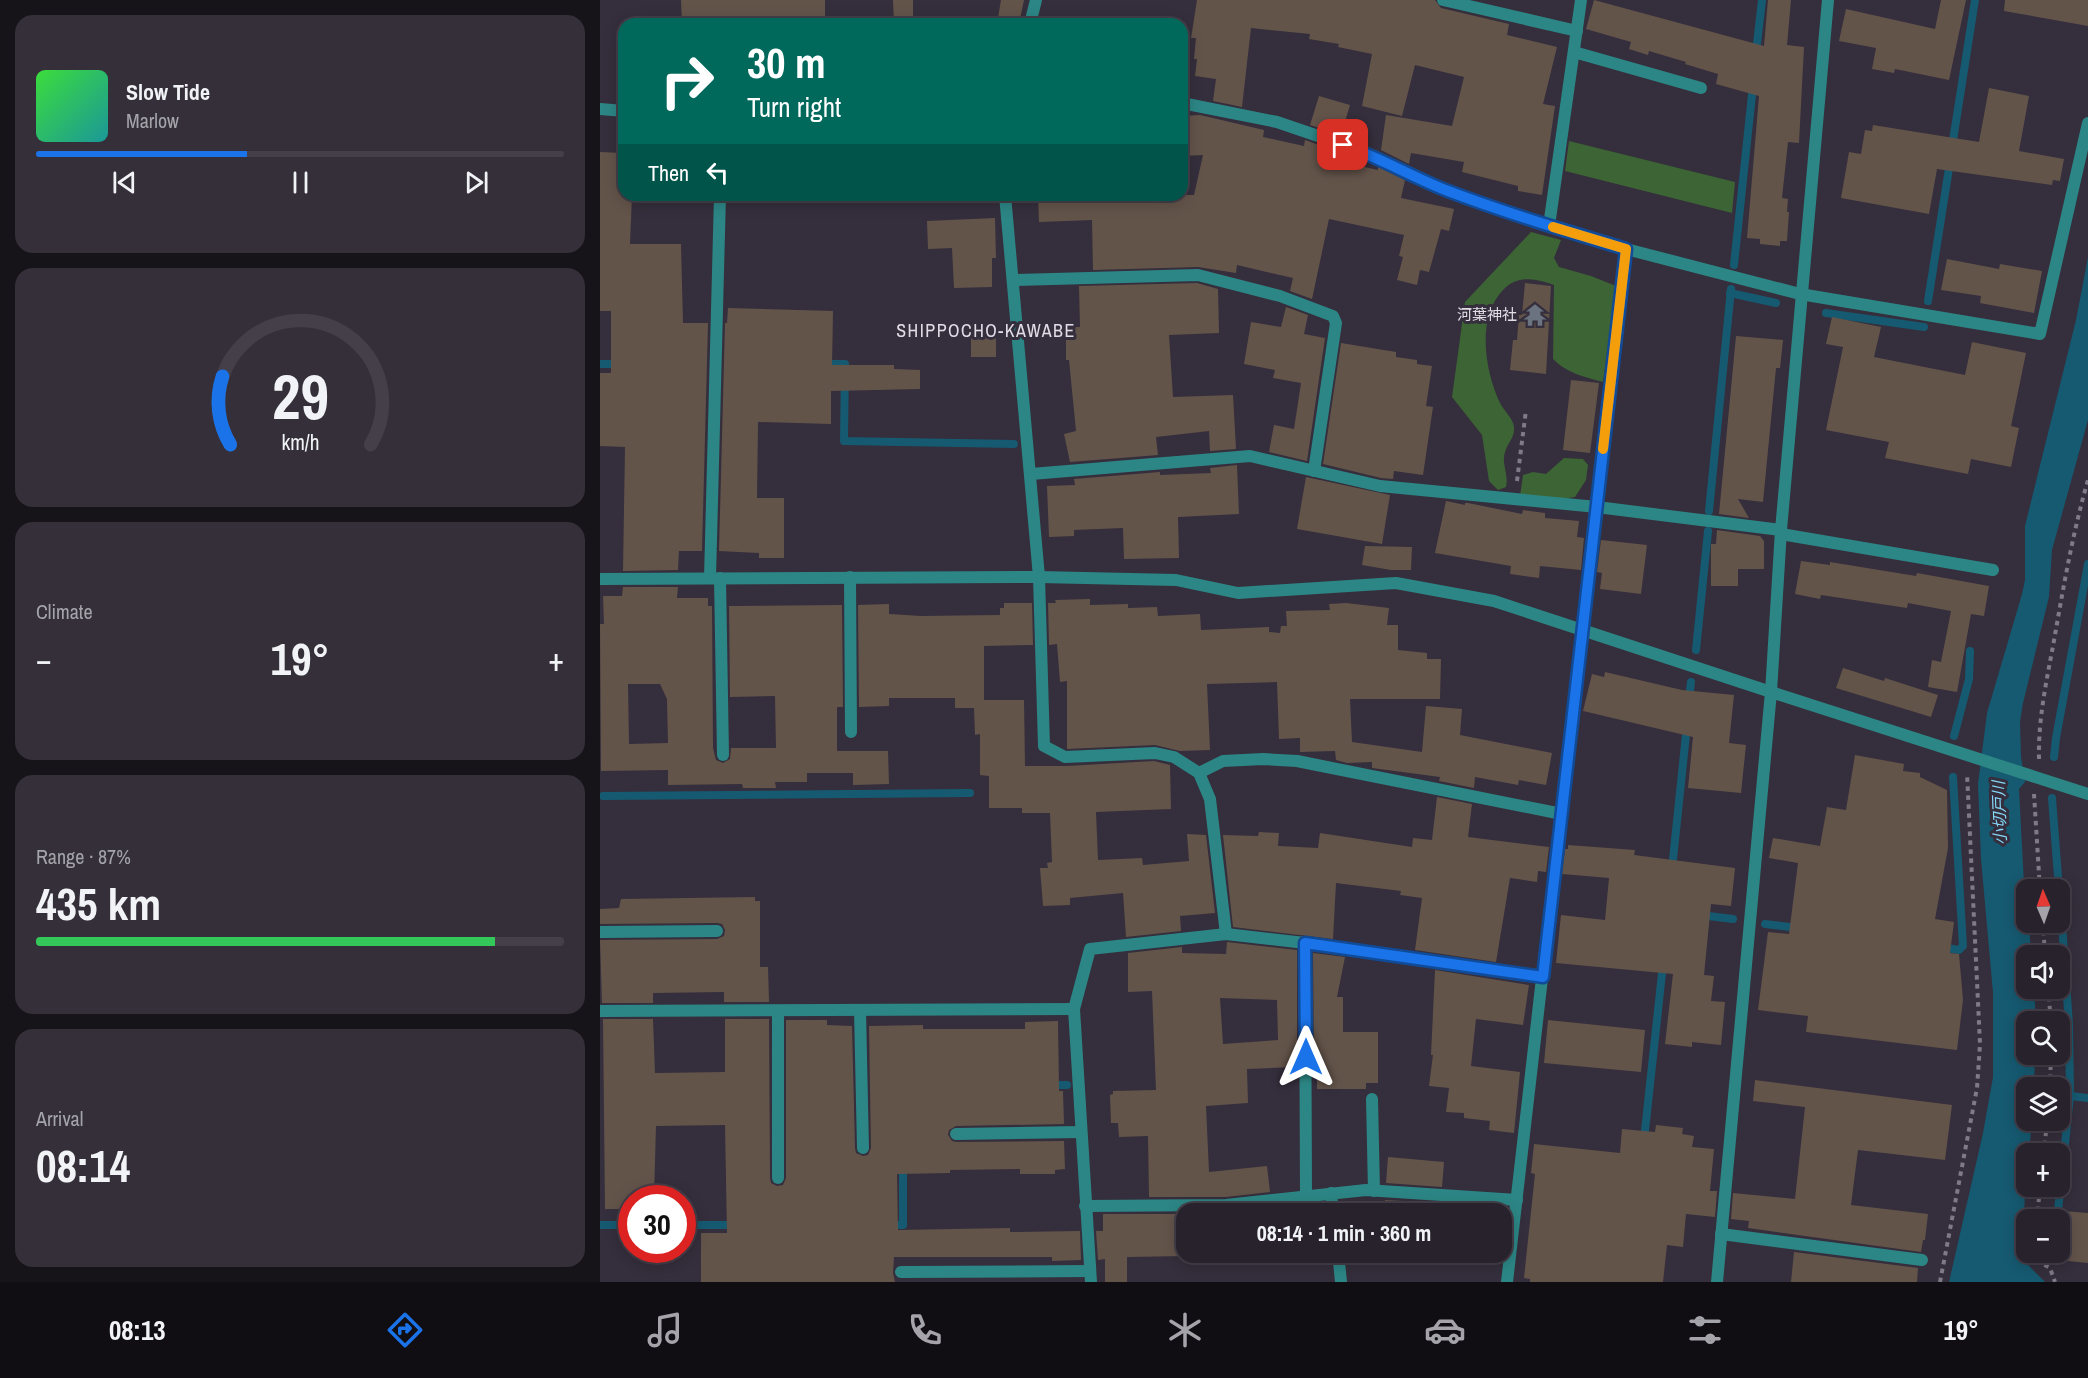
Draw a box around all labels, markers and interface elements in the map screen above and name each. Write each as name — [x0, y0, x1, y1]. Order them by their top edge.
text: 30 m — [747, 35, 826, 91]
icon: right — [648, 42, 726, 120]
text: Slow Tide — [126, 77, 210, 107]
text: Turn right — [747, 89, 841, 125]
text: Marlow — [126, 107, 179, 134]
pin — [1317, 119, 1368, 170]
icon: arrive — [1326, 128, 1359, 161]
icon: left — [701, 156, 734, 189]
text: Then — [648, 158, 689, 188]
icon: previous — [108, 166, 141, 199]
icon: pause — [284, 166, 317, 199]
icon: next — [460, 166, 493, 199]
temple icon: 河葉神社 — [1522, 302, 1548, 328]
place label: 河葉神社 — [1457, 304, 1517, 325]
district label: SHIPPOCHO-KAWABE — [896, 318, 1076, 343]
text: 29 — [272, 354, 328, 438]
text: km/h — [281, 428, 319, 457]
text: Climate — [36, 598, 93, 625]
text: 19° — [270, 628, 330, 689]
text: − — [36, 637, 52, 681]
text: + — [548, 637, 564, 681]
water label: 小切戸川 — [1987, 779, 2011, 845]
text: Range · 87% — [36, 843, 131, 870]
text: 435 km — [36, 873, 161, 934]
north arrow — [2016, 879, 2070, 933]
map controls — [2016, 879, 2070, 1263]
button: sound — [2016, 945, 2070, 999]
button: search — [2016, 1011, 2070, 1065]
position arrow — [1274, 1025, 1338, 1089]
button: layers — [2016, 1077, 2070, 1131]
text: Arrival — [36, 1105, 83, 1132]
text: 08:14 — [36, 1135, 130, 1196]
button: + — [2016, 1143, 2070, 1197]
speed limit sign: 30 — [618, 1185, 696, 1263]
button: − — [2016, 1209, 2070, 1263]
text: 08:14 · 1 min · 360 m — [1257, 1218, 1431, 1248]
icon: directions — [384, 1309, 426, 1351]
icon: music — [644, 1309, 686, 1351]
icon: phone — [904, 1309, 946, 1351]
icon: climate — [1164, 1309, 1206, 1351]
icon: car — [1424, 1309, 1466, 1351]
icon: filters — [1684, 1309, 1726, 1351]
text: 08:13 — [109, 1312, 166, 1348]
text: 19° — [1944, 1312, 1979, 1348]

